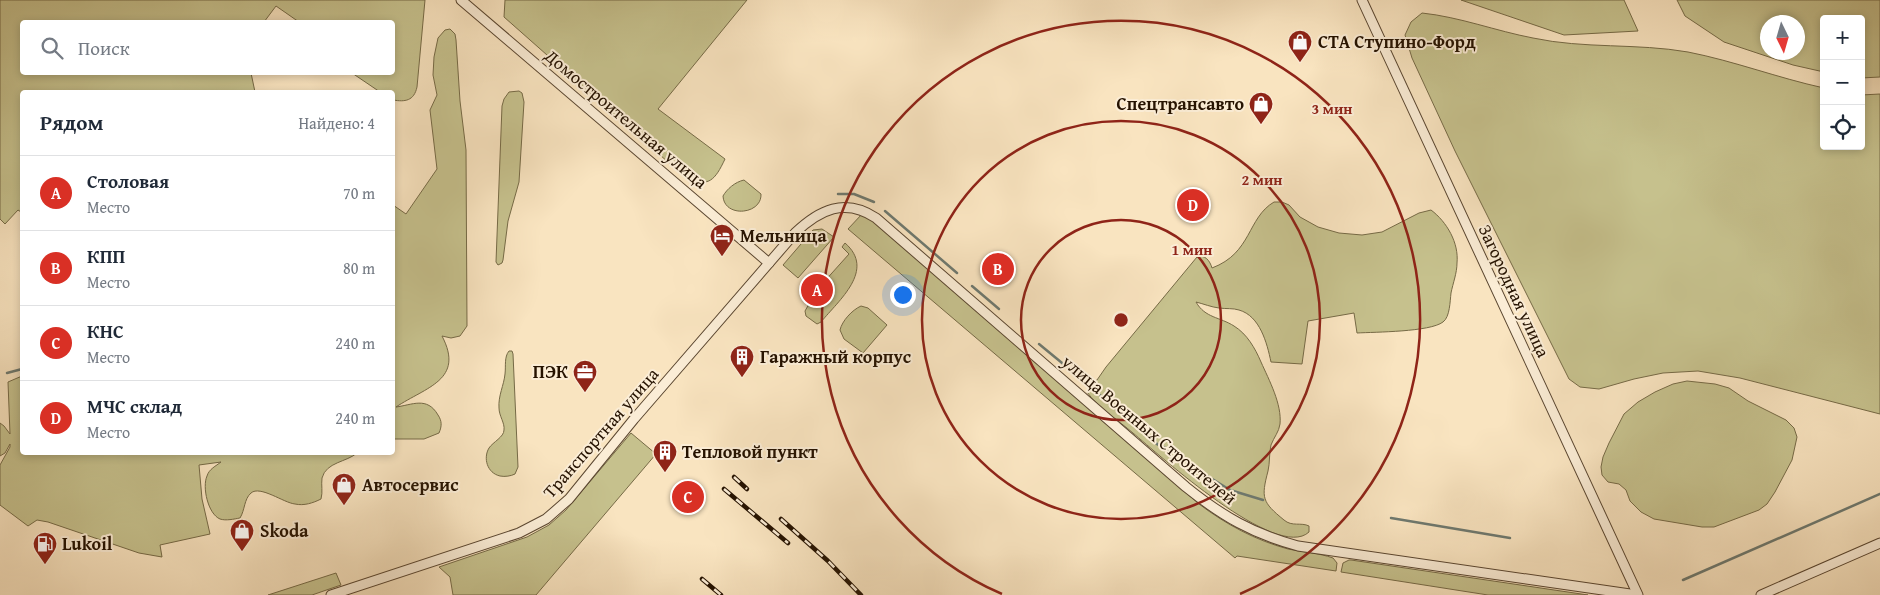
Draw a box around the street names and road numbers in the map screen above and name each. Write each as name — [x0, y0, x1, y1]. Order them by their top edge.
street label: Домостроительная улица — [538, 42, 714, 195]
street label: Загородная улица — [1472, 220, 1557, 362]
street label: улица Военных Строителей — [1055, 348, 1243, 511]
street label: Транспортная улица — [536, 361, 665, 504]

